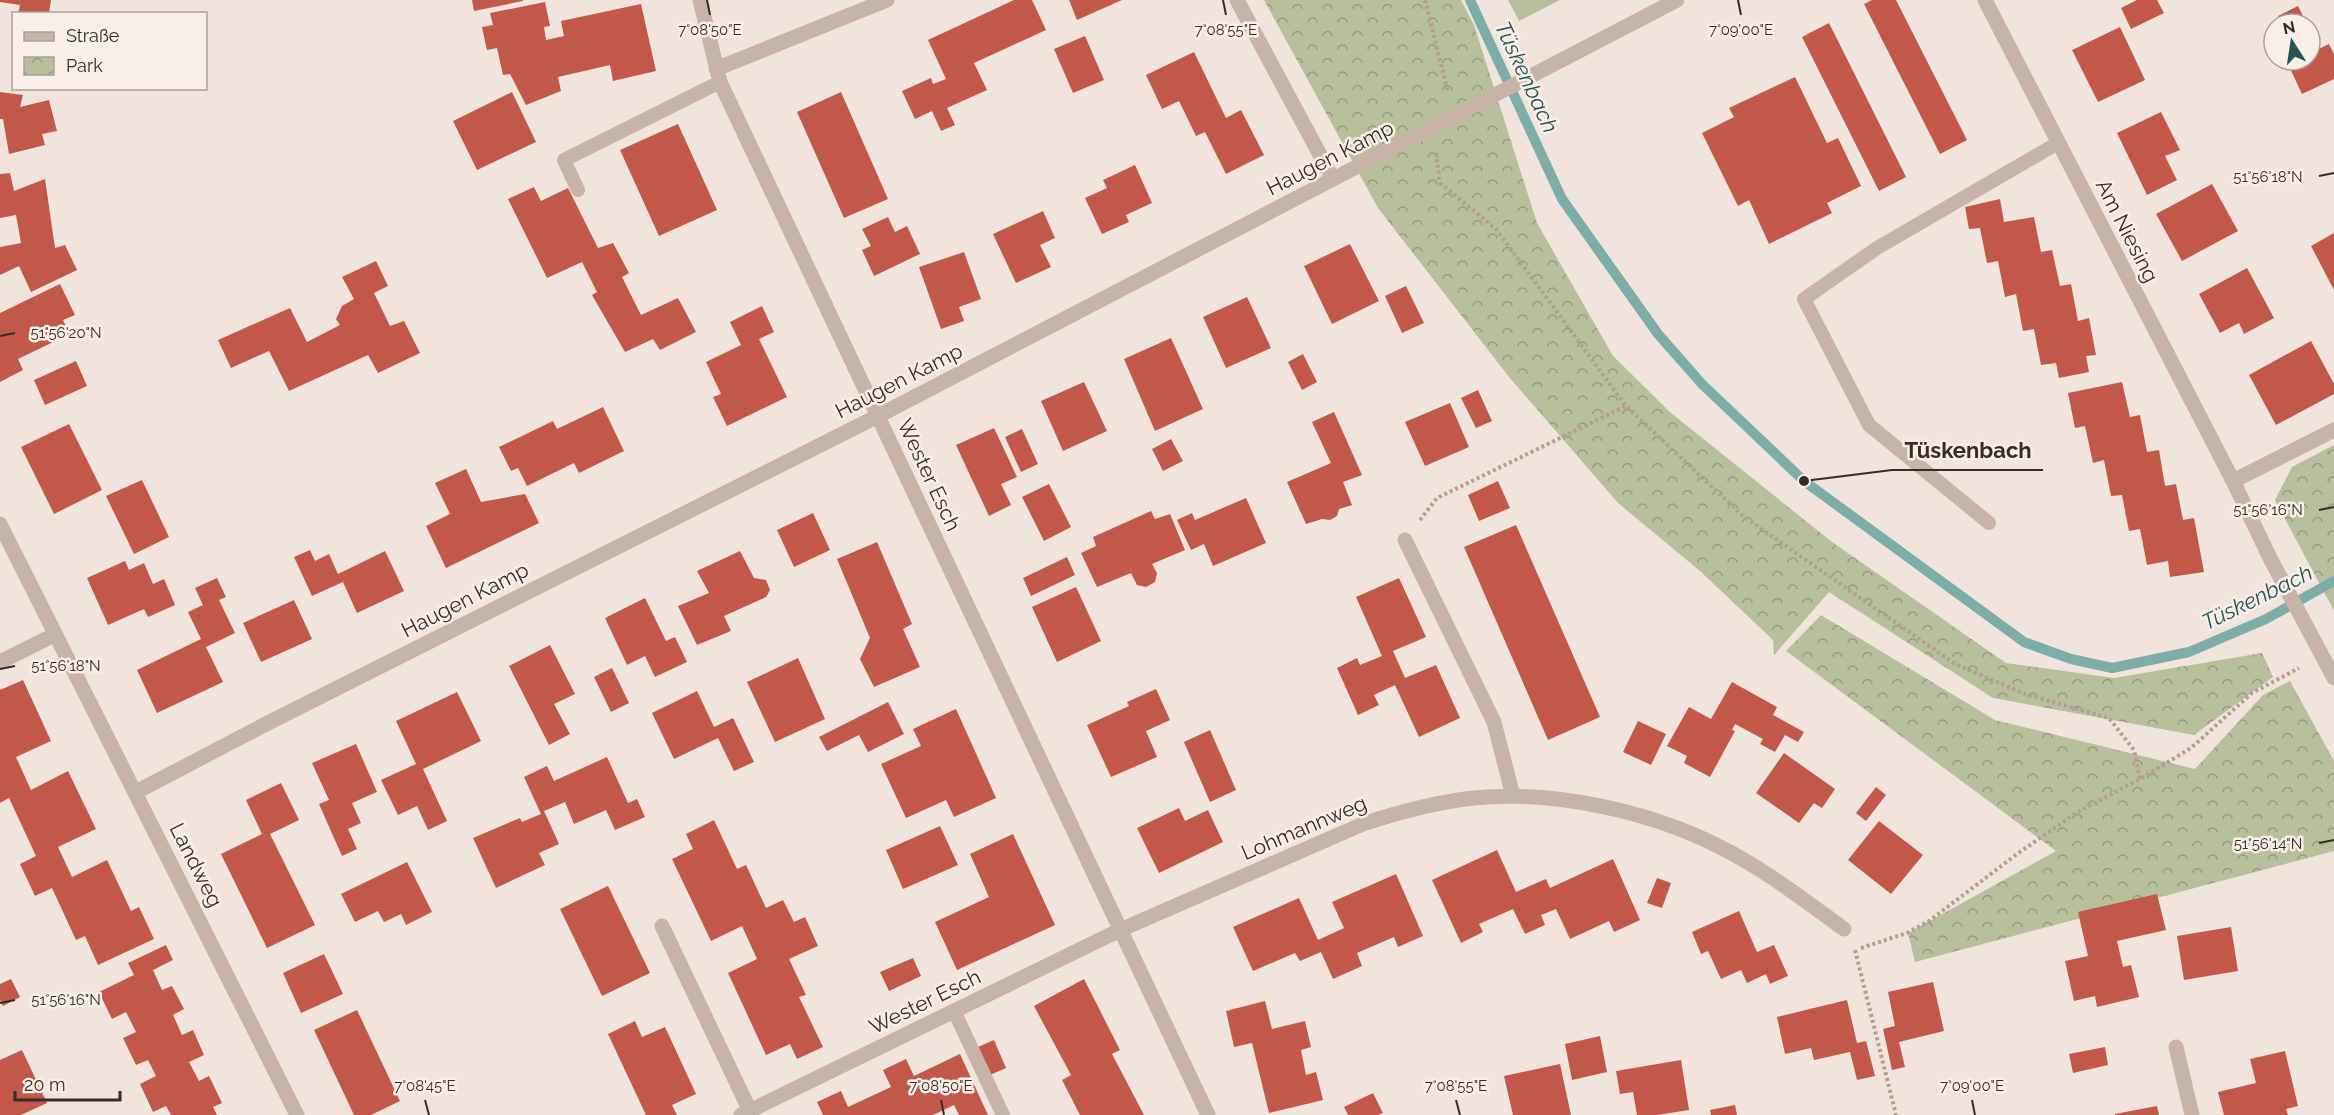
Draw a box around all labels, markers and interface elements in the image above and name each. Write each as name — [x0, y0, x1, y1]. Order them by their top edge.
legend — [12, 12, 207, 90]
north arrow — [2262, 12, 2322, 72]
water label: Tüskenbach — [1490, 17, 1564, 137]
text: N — [2281, 17, 2297, 38]
text: 7°08'50"E — [678, 21, 742, 39]
text: 7°08'55"E — [1195, 21, 1257, 39]
text: 7°09'00"E — [1709, 21, 1773, 39]
text: Straße — [66, 25, 120, 46]
text: Park — [66, 55, 103, 76]
street label: Haugen Kamp — [1262, 115, 1398, 200]
text: 51°56'18"N — [2233, 168, 2303, 186]
street label: Am Niesing — [2091, 175, 2164, 286]
text: 51°56'20"N — [30, 324, 102, 342]
street label: Haugen Kamp — [831, 338, 967, 423]
street label: Wester Esch — [893, 415, 966, 535]
callout: Tüskenbach — [1892, 430, 2043, 470]
text: Tüskenbach — [1904, 437, 2032, 463]
text: 51°56'16"N — [2233, 501, 2303, 519]
street label: Haugen Kamp — [397, 557, 533, 642]
water label: Tüskenbach — [2197, 559, 2317, 635]
text: 51°56'18"N — [31, 657, 101, 675]
street label: Lohmannweg — [1237, 790, 1370, 865]
street label: Landweg — [165, 819, 228, 911]
text: 51°56'14"N — [2234, 835, 2302, 853]
street label: Wester Esch — [865, 964, 985, 1039]
text: 51°56'16"N — [31, 991, 101, 1009]
scale bar — [15, 1064, 120, 1102]
text: 20 m — [24, 1074, 66, 1095]
text: 7°08'45"E — [394, 1077, 456, 1095]
text: 7°08'50"E — [909, 1077, 973, 1095]
text: 7°08'55"E — [1425, 1077, 1487, 1095]
text: 7°09'00"E — [1940, 1077, 2004, 1095]

